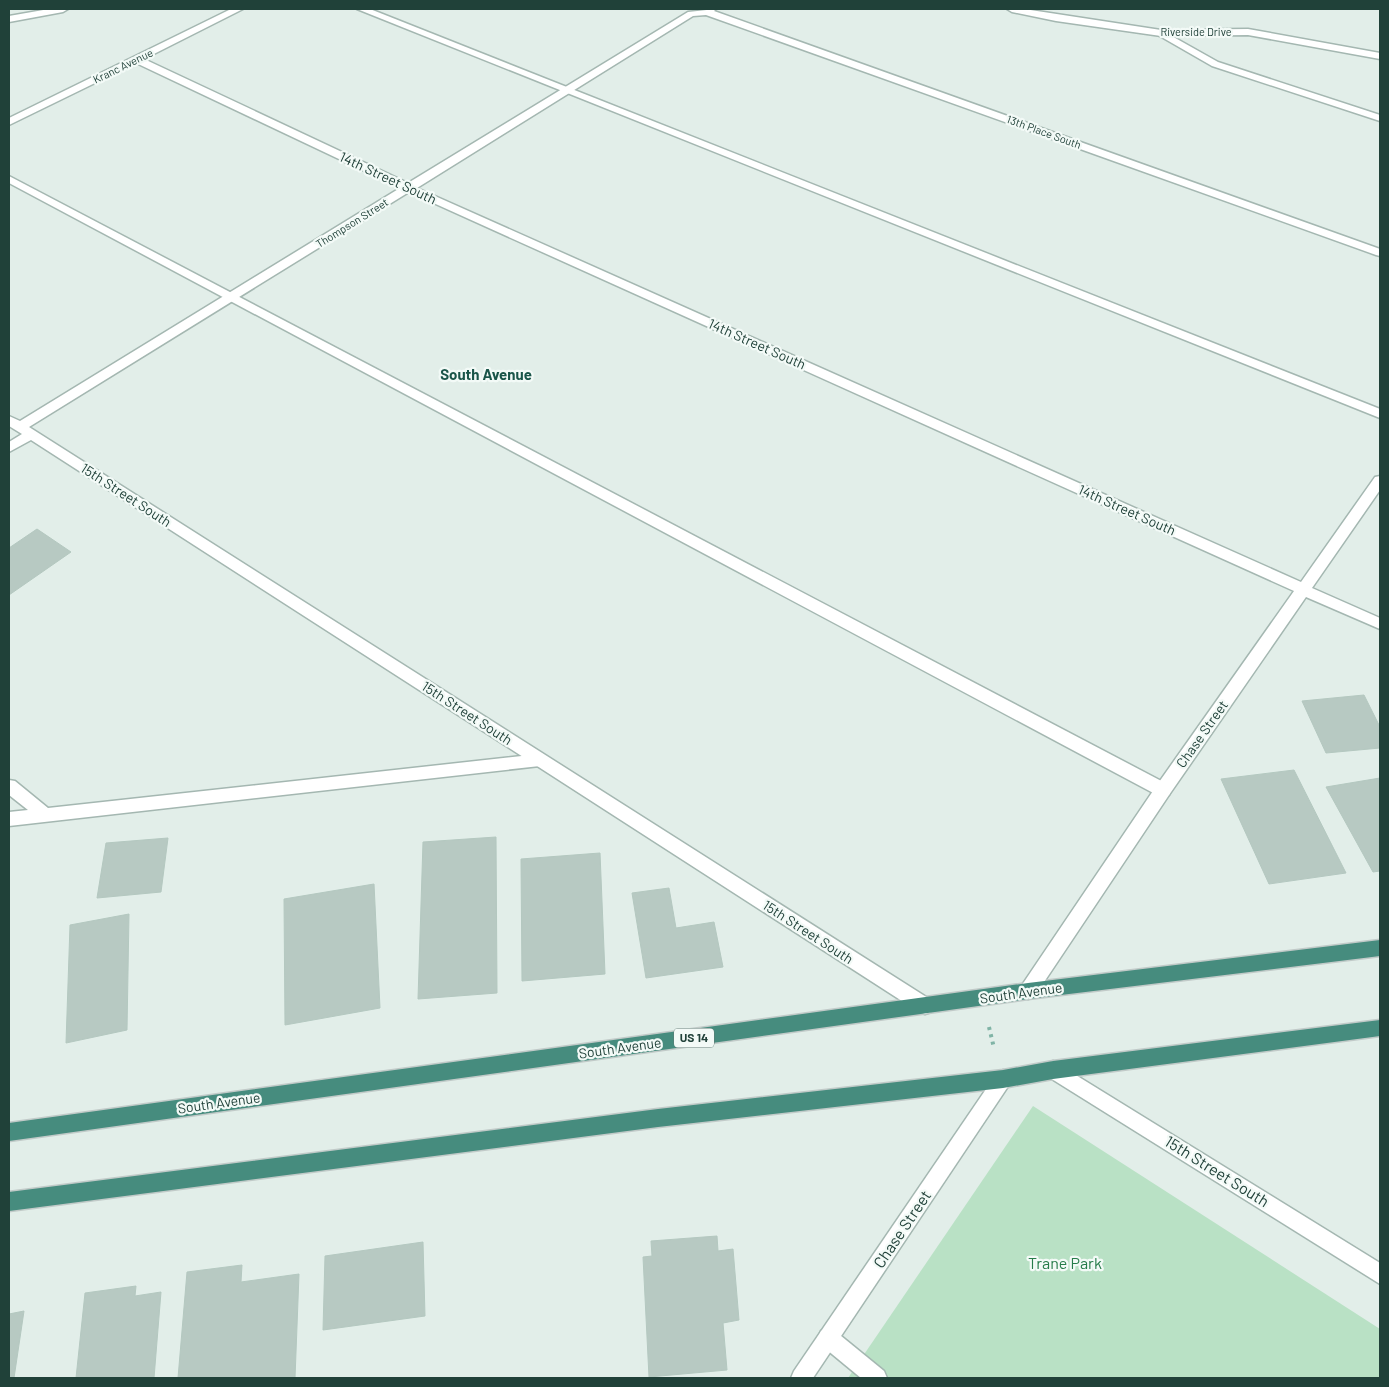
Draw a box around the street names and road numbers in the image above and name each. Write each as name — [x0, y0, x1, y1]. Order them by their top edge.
street label: Riverside Drive — [1160, 25, 1232, 38]
street label: Kranc Avenue — [91, 45, 155, 86]
street label: 13th Place South — [1005, 112, 1083, 151]
street label: 14th Street South — [337, 148, 439, 207]
street label: Thompson Street — [313, 195, 390, 250]
street label: 14th Street South — [706, 314, 809, 373]
street label: 15th Street South — [78, 459, 175, 530]
street label: 14th Street South — [1076, 480, 1179, 539]
street label: 15th Street South — [419, 677, 516, 748]
street label: Chase Street — [1172, 697, 1231, 771]
street label: 15th Street South — [760, 896, 857, 967]
street label: South Avenue — [979, 978, 1063, 1007]
road number: US 14 — [674, 1028, 714, 1048]
street label: South Avenue — [578, 1033, 662, 1062]
street label: South Avenue — [177, 1088, 261, 1117]
street label: 15th Street South — [1162, 1131, 1273, 1210]
street label: Chase Street — [869, 1186, 935, 1271]

